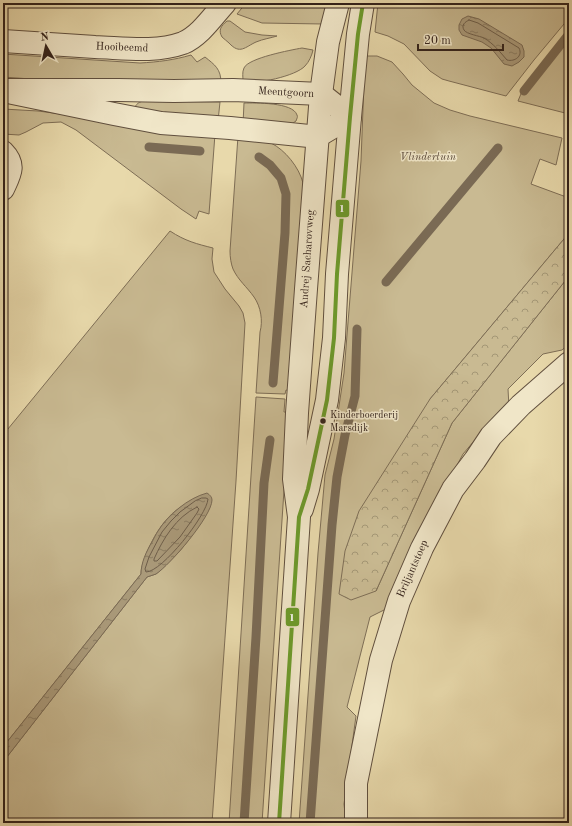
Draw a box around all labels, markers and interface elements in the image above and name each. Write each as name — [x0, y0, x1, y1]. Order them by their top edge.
north arrow — [26, 26, 66, 66]
scale bar — [418, 26, 503, 52]
text: N — [40, 31, 50, 44]
text: 20 m — [424, 35, 451, 47]
street label: Hooibeemd — [95, 42, 149, 54]
street label: Meentgoorn — [258, 86, 315, 100]
park label: Vlindertuin — [400, 152, 457, 163]
line badge: 1 — [335, 199, 350, 218]
text: 1 — [339, 204, 345, 215]
street label: Andrej Sacharovweg — [299, 209, 317, 309]
place label: Kinderboerderij Marsdijk — [330, 410, 398, 433]
marker: Kinderboerderij Marsdijk — [318, 416, 328, 426]
street label: Briljantstoep — [395, 538, 431, 599]
line badge: 1 — [285, 607, 300, 627]
text: 1 — [289, 613, 295, 624]

